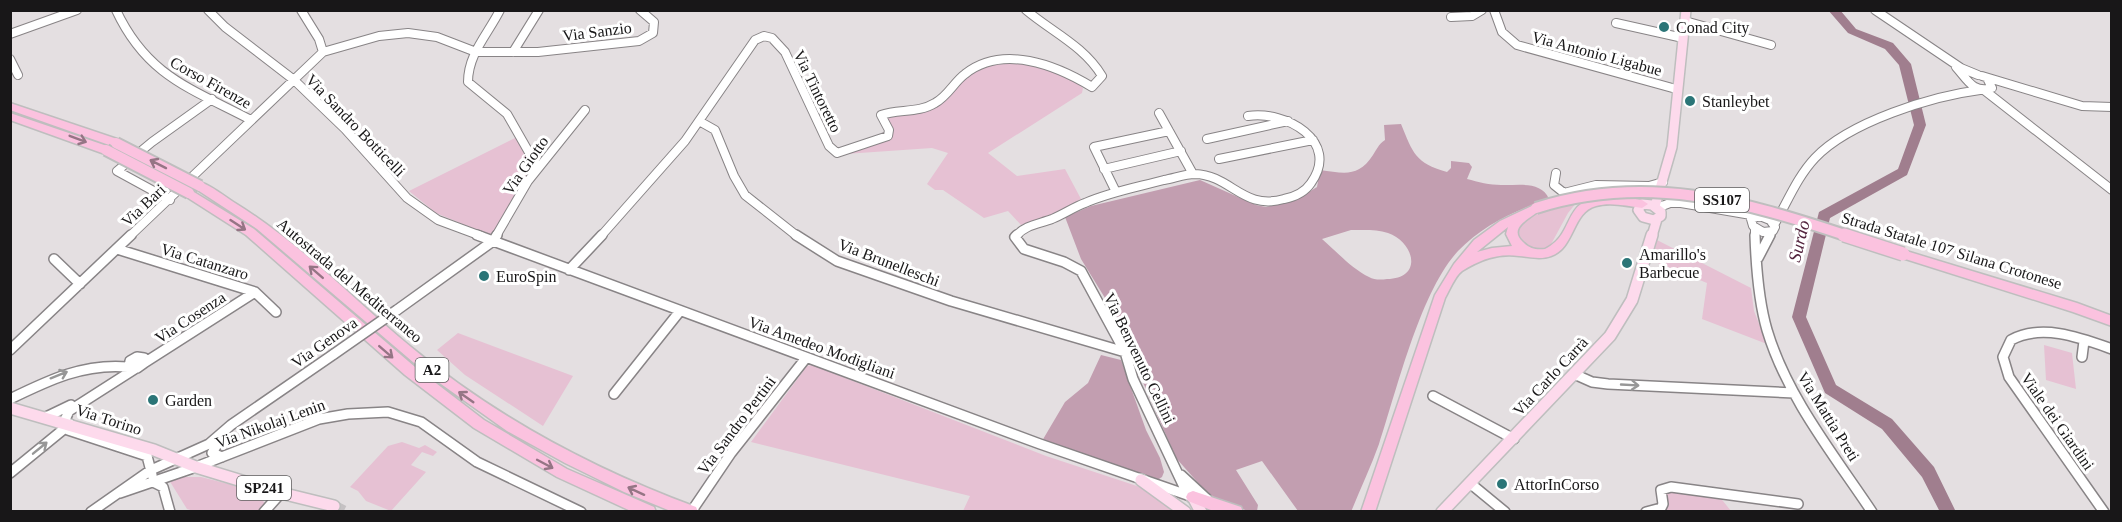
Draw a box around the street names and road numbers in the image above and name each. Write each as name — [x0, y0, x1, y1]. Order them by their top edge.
street label: Via Sanzio — [561, 19, 633, 44]
street label: Via Antonio Ligabue — [1530, 28, 1664, 80]
street label: Via Tintoretto — [790, 47, 845, 135]
street label: Corso Firenze — [167, 53, 254, 112]
street label: Via Sandro Botticelli — [303, 71, 409, 180]
street label: Via Giotto — [499, 133, 552, 198]
street label: Via Bari — [118, 180, 169, 230]
road number: SS107 — [1695, 188, 1749, 212]
street label: Strada Statale 107 Silana Crotonese — [1840, 209, 2064, 292]
street label: Autostrada del Mediterraneo — [274, 215, 426, 346]
street label: Via Brunelleschi — [836, 235, 942, 290]
street label: Via Catanzaro — [159, 240, 251, 283]
street label: Via Cosenza — [152, 288, 229, 346]
street label: Via Benvenuto Cellini — [1101, 290, 1179, 427]
street label: Via Amedeo Modigliani — [746, 313, 898, 383]
street label: Via Genova — [288, 314, 360, 371]
street label: Via Carlo Carrà — [1510, 334, 1591, 419]
road number: A2 — [416, 358, 448, 382]
street label: Via Mattia Preti — [1794, 368, 1863, 465]
street label: Viale dei Giardini — [2018, 369, 2098, 474]
street label: Via Sandro Pertini — [694, 373, 779, 478]
street label: Via Nikolaj Lenin — [213, 396, 328, 452]
street label: Via Torino — [74, 401, 144, 438]
road number: SP241 — [237, 476, 291, 500]

